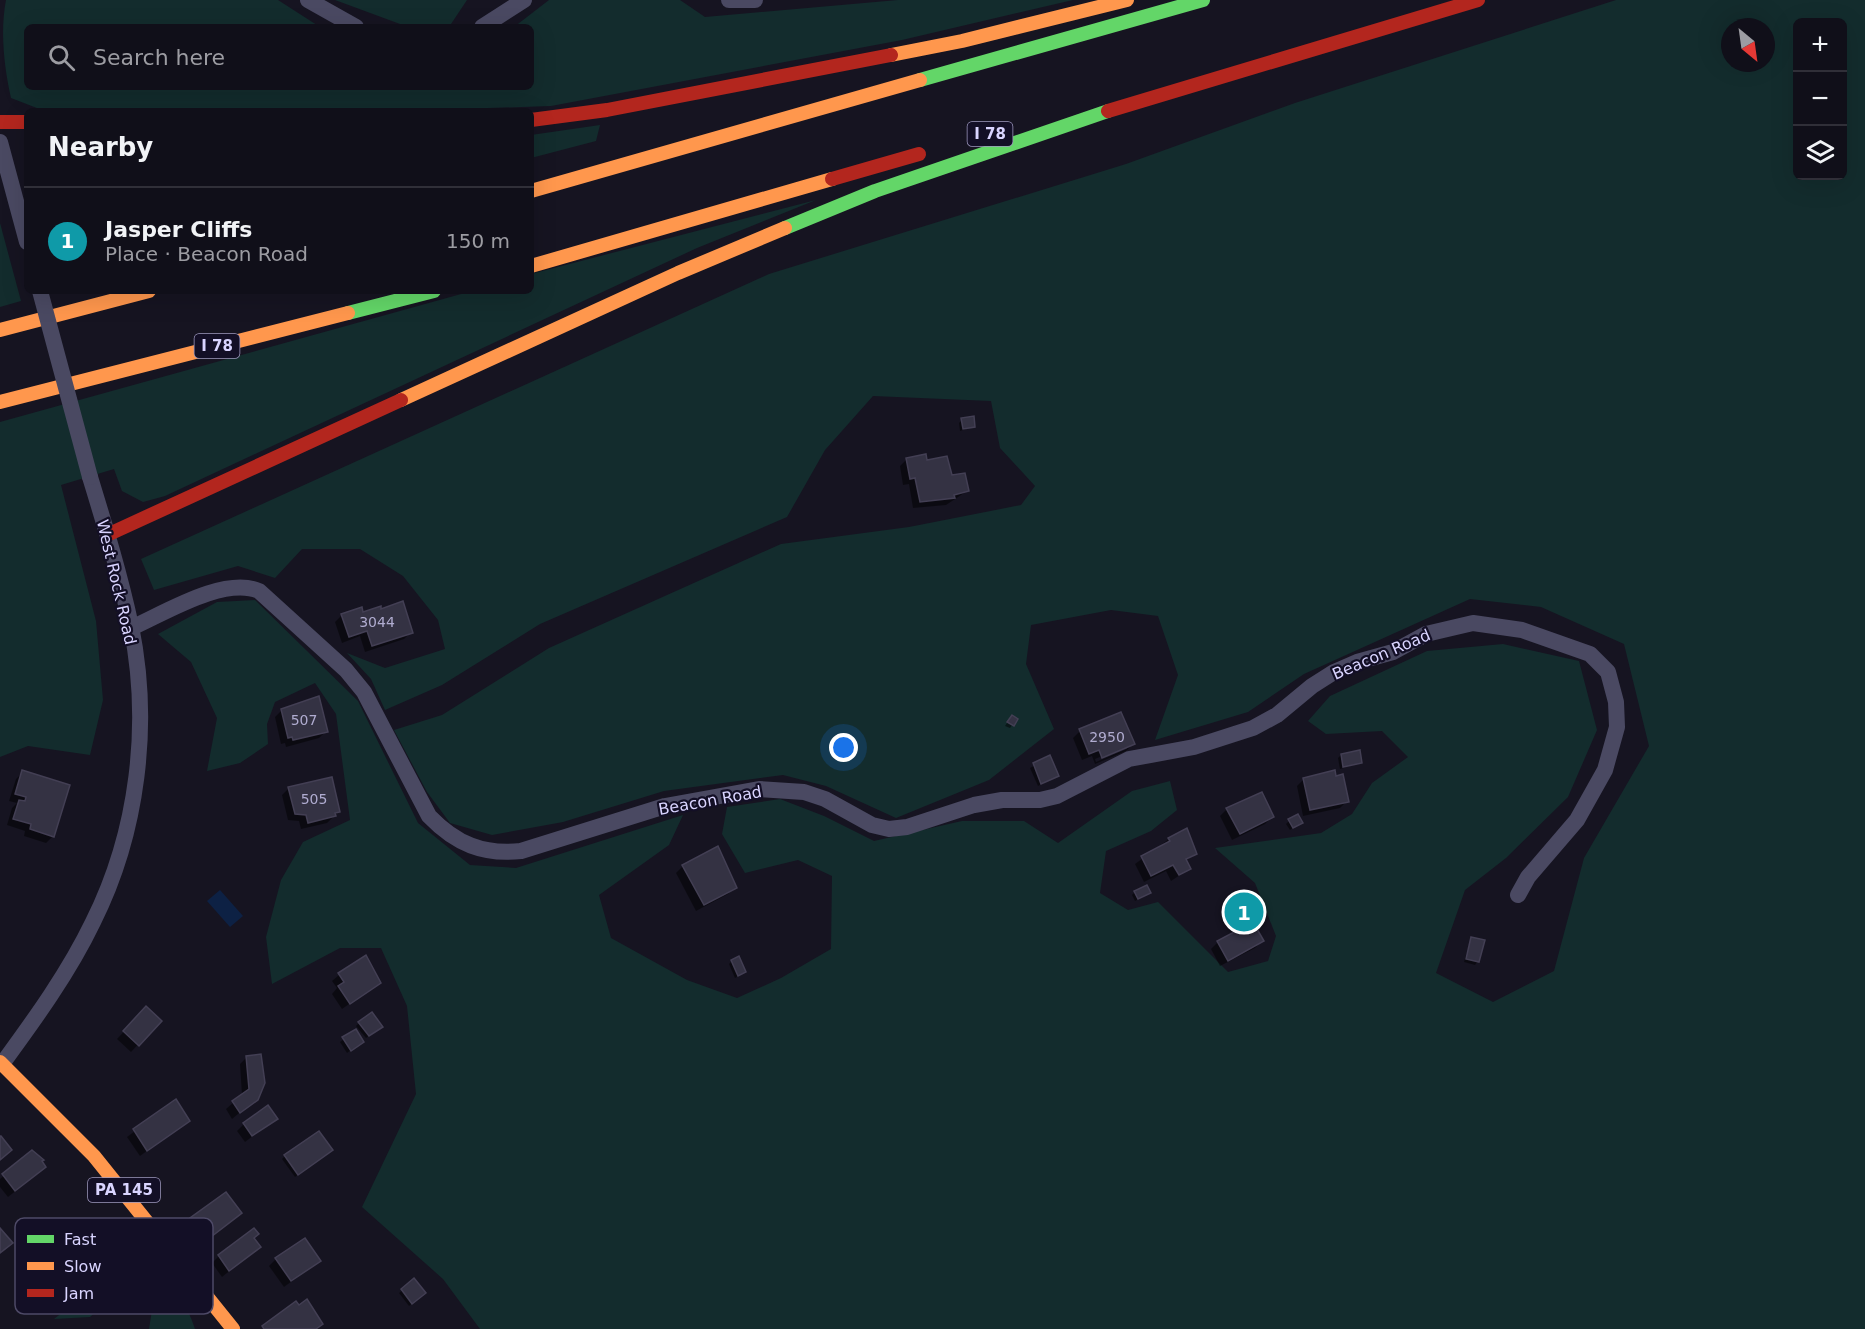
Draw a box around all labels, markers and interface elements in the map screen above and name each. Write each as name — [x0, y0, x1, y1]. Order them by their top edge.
north arrow — [1721, 18, 1775, 72]
map controls — [1793, 18, 1847, 180]
button: + — [1793, 18, 1847, 72]
search box — [24, 24, 534, 90]
icon: search — [45, 41, 78, 74]
text: Search here — [93, 45, 225, 70]
button: − — [1793, 72, 1847, 126]
road number: I 78 — [968, 122, 1012, 146]
button: layers — [1793, 126, 1847, 180]
text: Nearby — [48, 132, 153, 162]
text: Jasper Cliffs — [105, 217, 252, 242]
text: 1 — [61, 229, 74, 253]
text: 150 m — [446, 229, 510, 253]
text: Place · Beacon Road — [105, 242, 308, 266]
road number: I 78 — [194, 334, 240, 358]
street label: West Rock Road — [93, 518, 140, 647]
house number: 3044 — [359, 614, 395, 630]
street label: Beacon Road — [1329, 625, 1433, 684]
house number: 507 — [291, 712, 317, 728]
house number: 2950 — [1089, 729, 1125, 745]
your location — [829, 733, 858, 762]
street label: Beacon Road — [657, 782, 763, 819]
house number: 505 — [301, 791, 327, 807]
pin: 1 — [1224, 890, 1264, 934]
road number: PA 145 — [88, 1178, 160, 1202]
legend — [15, 1218, 213, 1314]
text: Fast — [64, 1230, 96, 1249]
text: Slow — [64, 1257, 101, 1276]
text: Jam — [63, 1284, 94, 1303]

